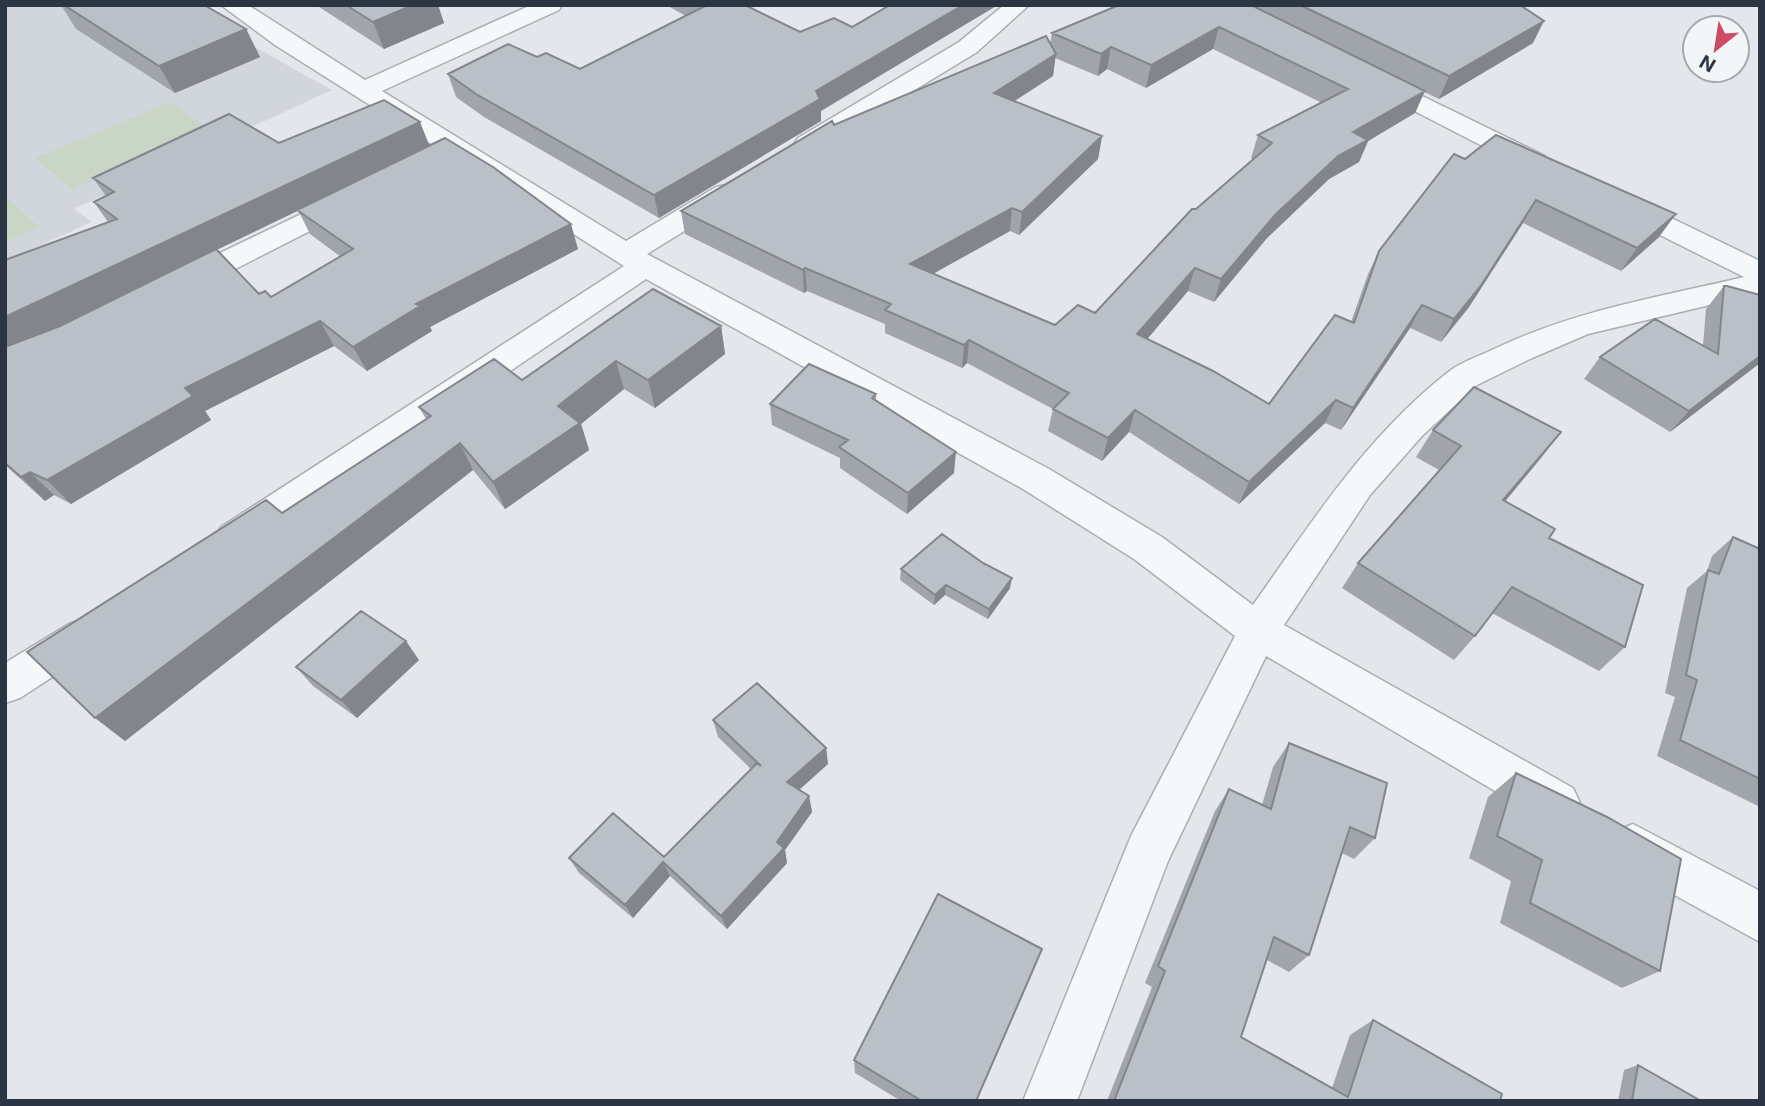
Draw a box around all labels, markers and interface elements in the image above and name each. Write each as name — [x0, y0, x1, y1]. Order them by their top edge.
north arrow — [1681, 14, 1751, 84]
text: N — [1696, 50, 1720, 77]

